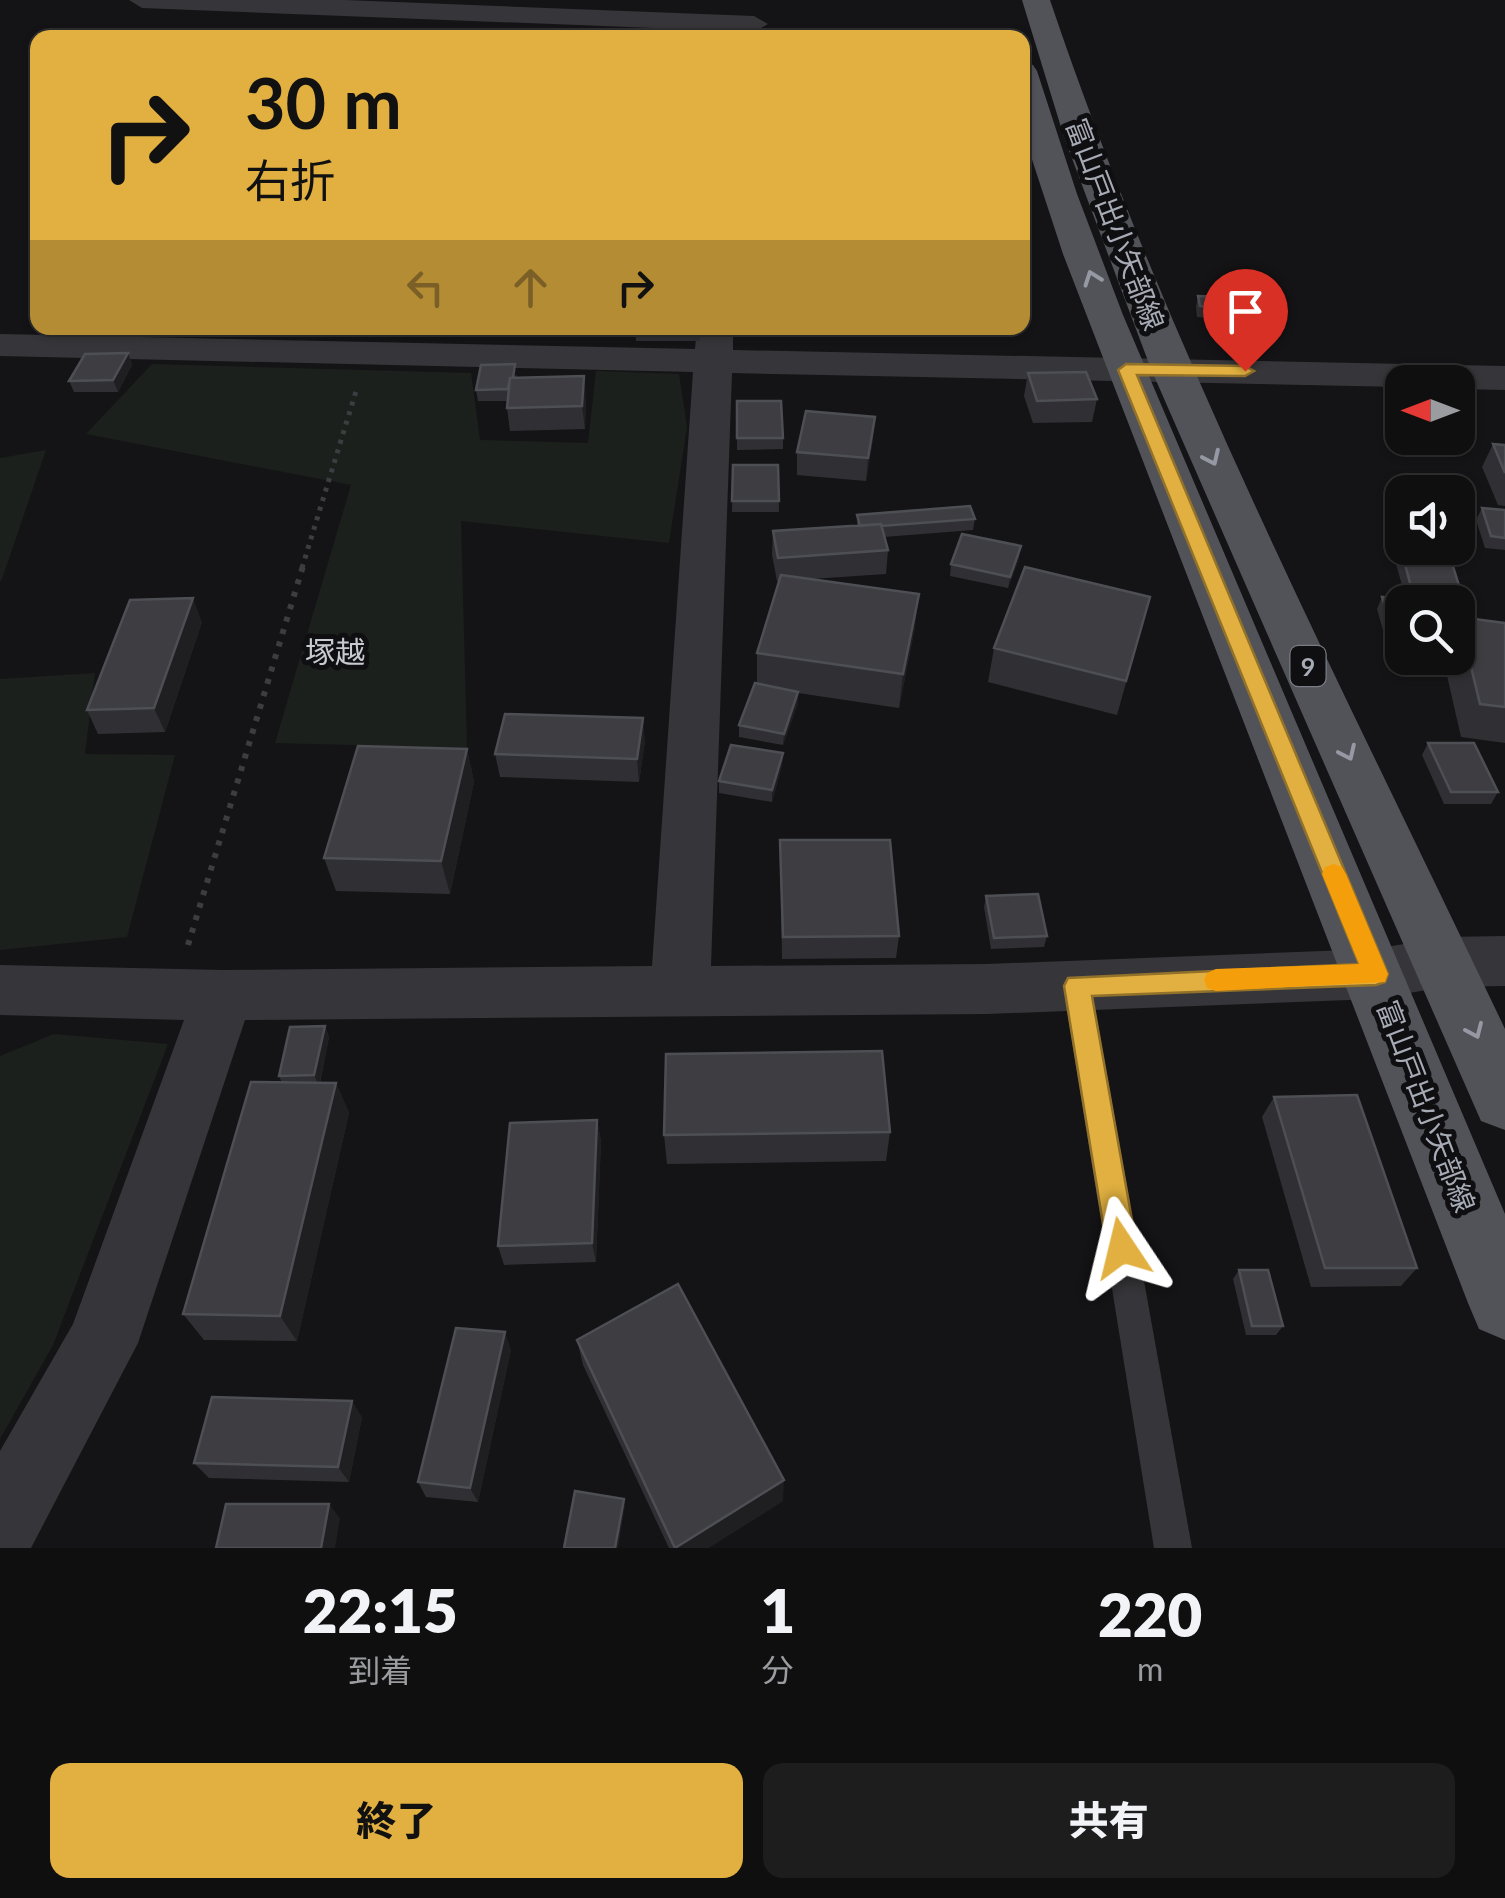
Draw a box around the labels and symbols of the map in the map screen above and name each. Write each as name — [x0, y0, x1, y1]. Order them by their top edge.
street label: 富山戸出小矢部線 — [1060, 113, 1172, 335]
pin — [1203, 269, 1288, 372]
one-way arrow — [1083, 271, 1104, 288]
north arrow — [1385, 365, 1475, 455]
one-way arrow — [1200, 448, 1220, 466]
district label: 塚越 — [305, 633, 365, 669]
road number: 9 — [1290, 646, 1326, 686]
one-way arrow — [1336, 743, 1356, 761]
street label: 富山戸出小矢部線 — [1371, 995, 1483, 1217]
one-way arrow — [1463, 1021, 1483, 1039]
position arrow — [1070, 1196, 1174, 1300]

